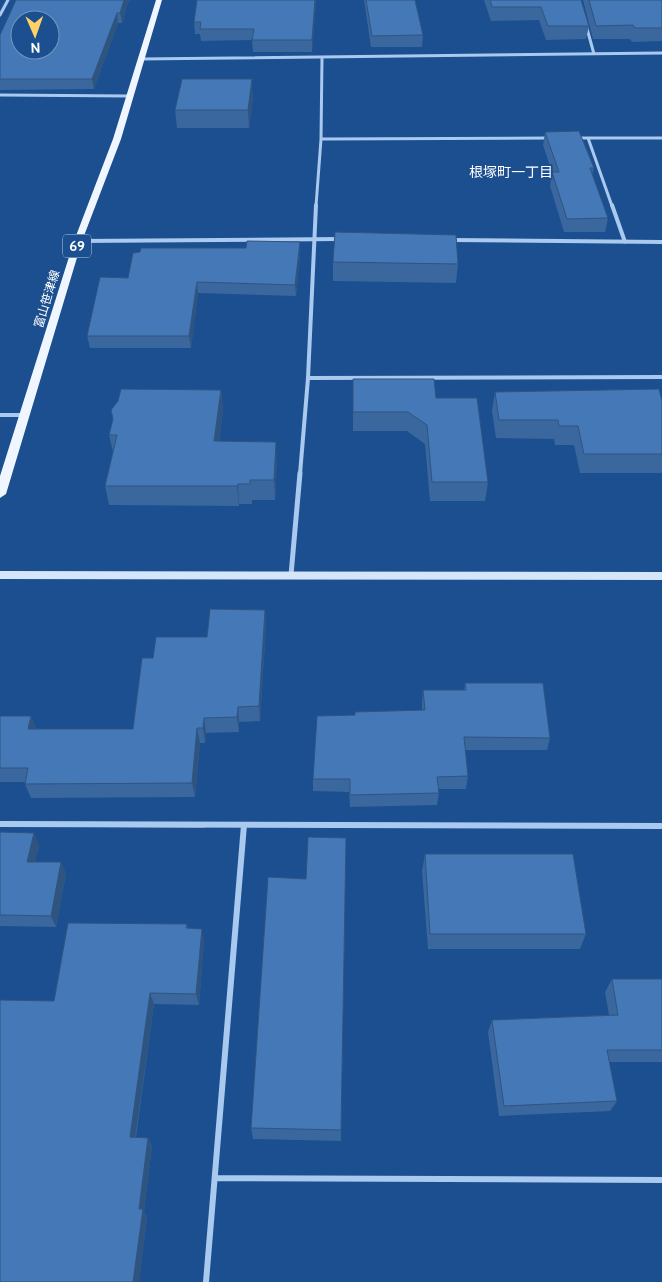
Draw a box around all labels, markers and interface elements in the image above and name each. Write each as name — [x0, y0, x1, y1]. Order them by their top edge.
north arrow — [10, 10, 60, 60]
text: N — [30, 39, 41, 57]
district label: 根塚町一丁目 — [469, 163, 553, 181]
road number: 69 — [63, 235, 91, 258]
street label: 富山笹津線 — [31, 268, 62, 330]

